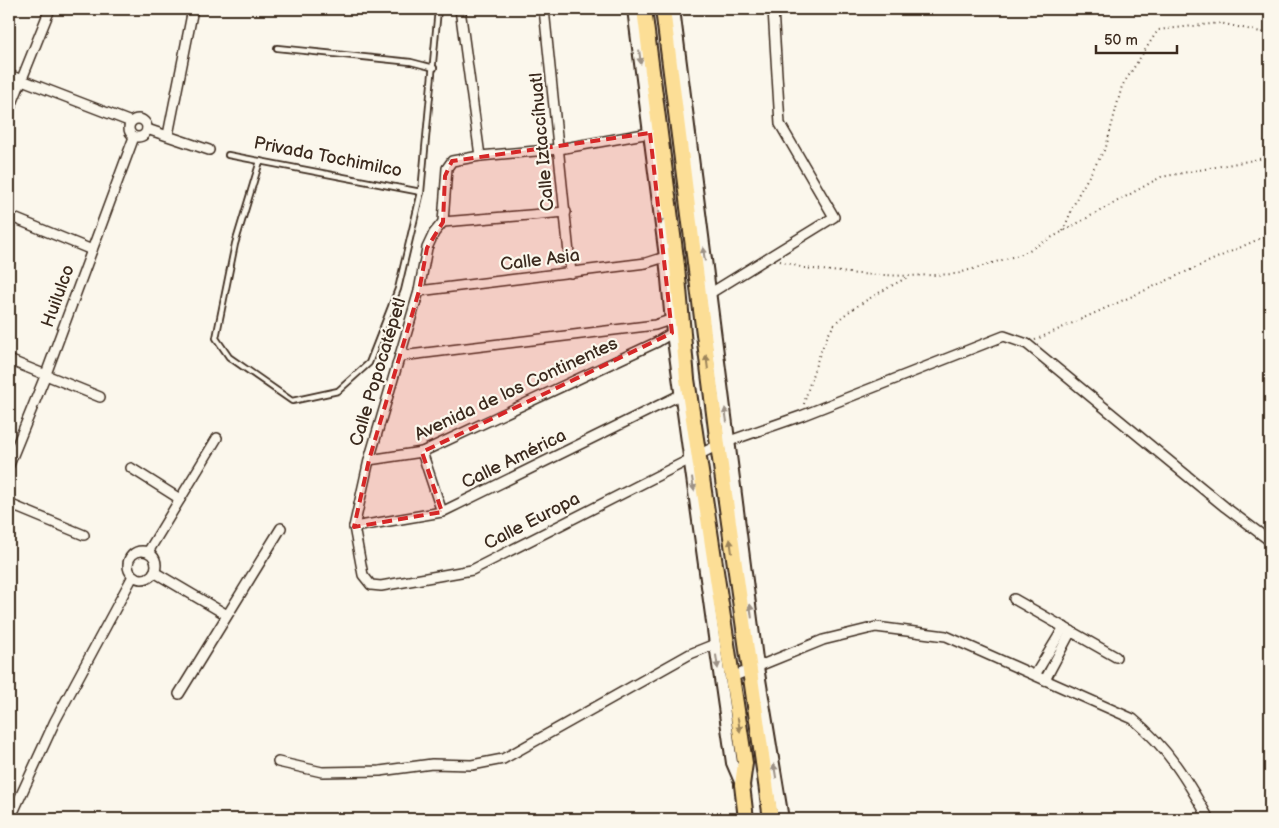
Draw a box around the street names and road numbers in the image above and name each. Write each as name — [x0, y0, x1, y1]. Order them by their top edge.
street label: Calle Iztaccíhuatl — [525, 72, 559, 212]
street label: Privada Tochimilco — [252, 132, 404, 182]
street label: Calle Asia — [499, 245, 581, 275]
street label: Huilulco — [37, 262, 79, 330]
street label: Calle Popocatépetl — [345, 295, 411, 449]
street label: Avenida de los Continentes — [411, 333, 621, 445]
street label: Calle América — [458, 425, 570, 493]
street label: Calle Europa — [481, 488, 583, 554]

